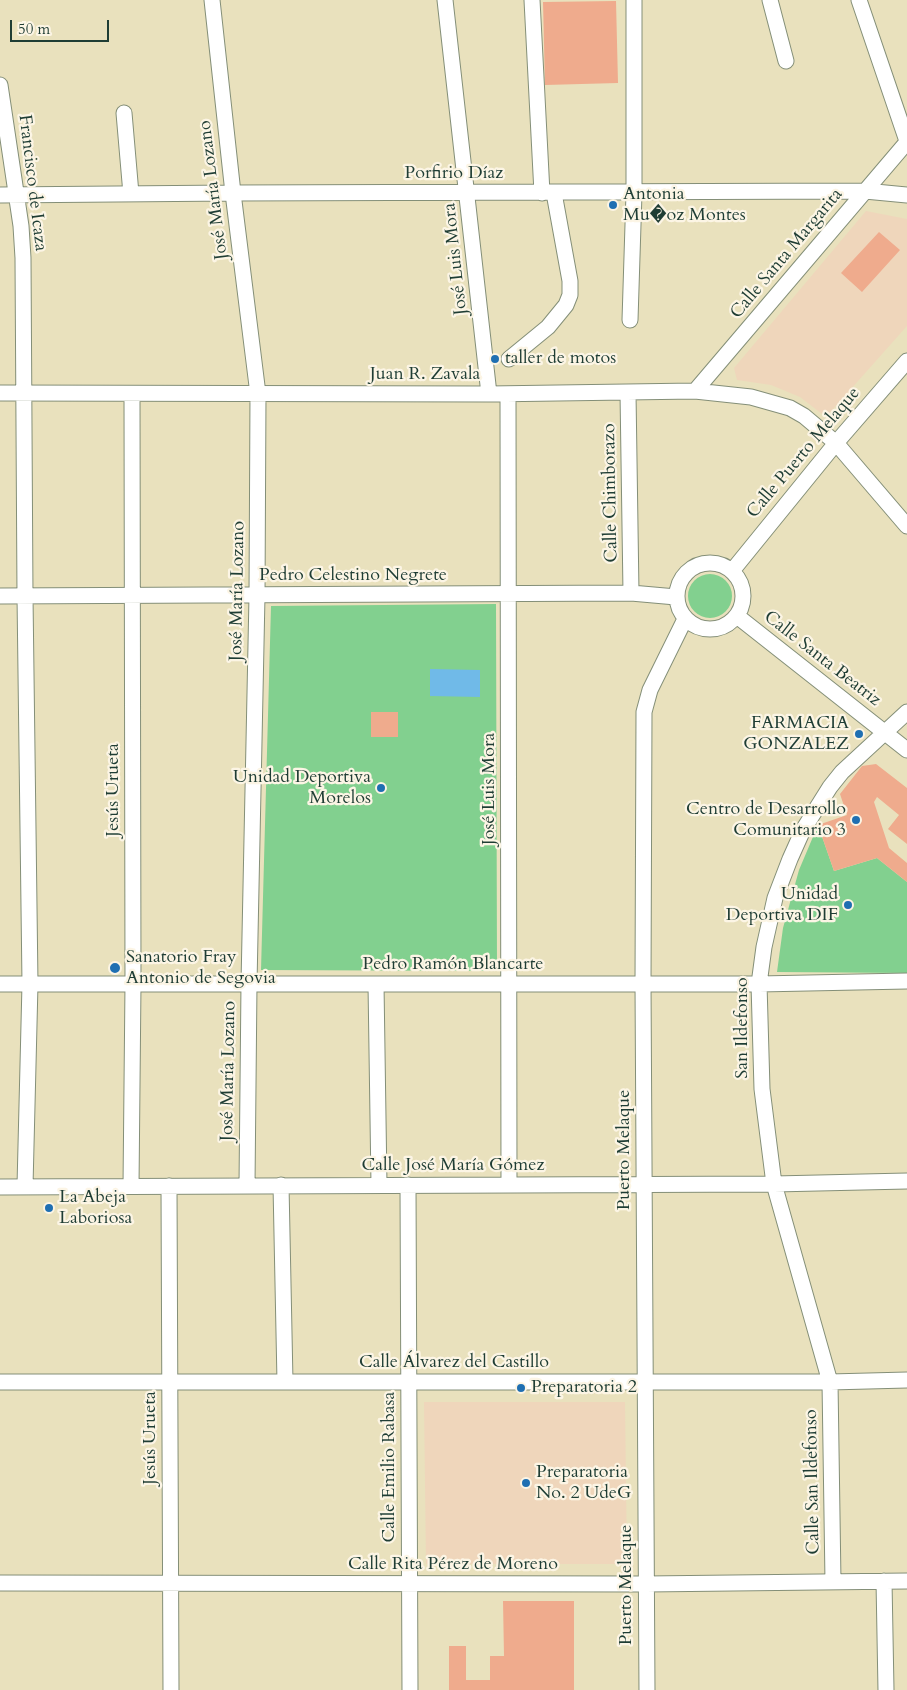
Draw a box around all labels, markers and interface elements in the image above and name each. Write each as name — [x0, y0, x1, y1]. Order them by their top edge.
scale bar — [12, 10, 111, 42]
text: 50 m — [18, 19, 50, 39]
street label: Francisco de Icaza — [13, 113, 51, 253]
street label: José María Lozano — [195, 119, 233, 261]
street label: Porfirio Díaz — [405, 163, 503, 185]
place label: Antonia Mu�oz Montes — [623, 184, 746, 226]
street label: Calle Santa Margarita — [726, 185, 848, 323]
marker: Antonia Mu�oz Montes — [607, 199, 619, 211]
street label: José Luis Mora — [439, 202, 473, 316]
place label: taller de motos — [505, 348, 616, 370]
marker: taller de motos — [489, 353, 501, 365]
street label: Juan R. Zavala — [370, 364, 480, 386]
street label: Calle Puerto Melaque — [743, 383, 865, 523]
street label: Calle Chimborazo — [599, 423, 623, 563]
street label: José María Lozano — [226, 521, 250, 661]
street label: Pedro Celestino Negrete — [259, 565, 447, 587]
street label: Calle Santa Beatriz — [759, 607, 885, 711]
place label: FARMACIA GONZALEZ — [743, 713, 849, 756]
marker: FARMACIA GONZALEZ — [853, 728, 865, 740]
street label: José Luis Mora — [479, 733, 501, 845]
street label: Jesús Urueta — [103, 743, 125, 837]
place label: Unidad Deportiva Morelos — [233, 767, 371, 810]
marker: Unidad Deportiva Morelos — [375, 782, 387, 794]
place label: Centro de Desarrollo Comunitario 3 — [686, 799, 846, 842]
marker: Centro de Desarrollo Comunitario 3 — [850, 814, 862, 826]
place label: Unidad Deportiva DIF — [726, 884, 838, 926]
marker: Unidad Deportiva DIF — [842, 899, 854, 911]
place label: Sanatorio Fray Antonio de Segovia — [126, 947, 276, 990]
street label: Pedro Ramón Blancarte — [362, 954, 544, 976]
marker: Sanatorio Fray Antonio de Segovia — [108, 961, 122, 975]
street label: San Ildefonso — [732, 977, 754, 1079]
street label: José María Lozano — [217, 1001, 241, 1141]
street label: Puerto Melaque — [614, 1090, 636, 1210]
street label: Calle José María Gómez — [362, 1155, 544, 1177]
place label: La Abeja Laboriosa — [59, 1187, 132, 1230]
marker: La Abeja Laboriosa — [43, 1202, 55, 1214]
street label: Calle Álvarez del Castillo — [359, 1352, 549, 1374]
place label: Preparatoria 2 — [531, 1377, 637, 1399]
marker: Preparatoria 2 — [515, 1382, 527, 1394]
street label: Jesús Urueta — [140, 1391, 162, 1485]
street label: Calle Emilio Rabasa — [379, 1392, 401, 1542]
street label: Calle San Ildefonso — [801, 1409, 825, 1555]
place label: Preparatoria No. 2 UdeG — [536, 1462, 631, 1505]
marker: Preparatoria No. 2 UdeG — [520, 1477, 532, 1489]
street label: Puerto Melaque — [616, 1525, 638, 1645]
street label: Calle Rita Pérez de Moreno — [348, 1554, 558, 1576]

